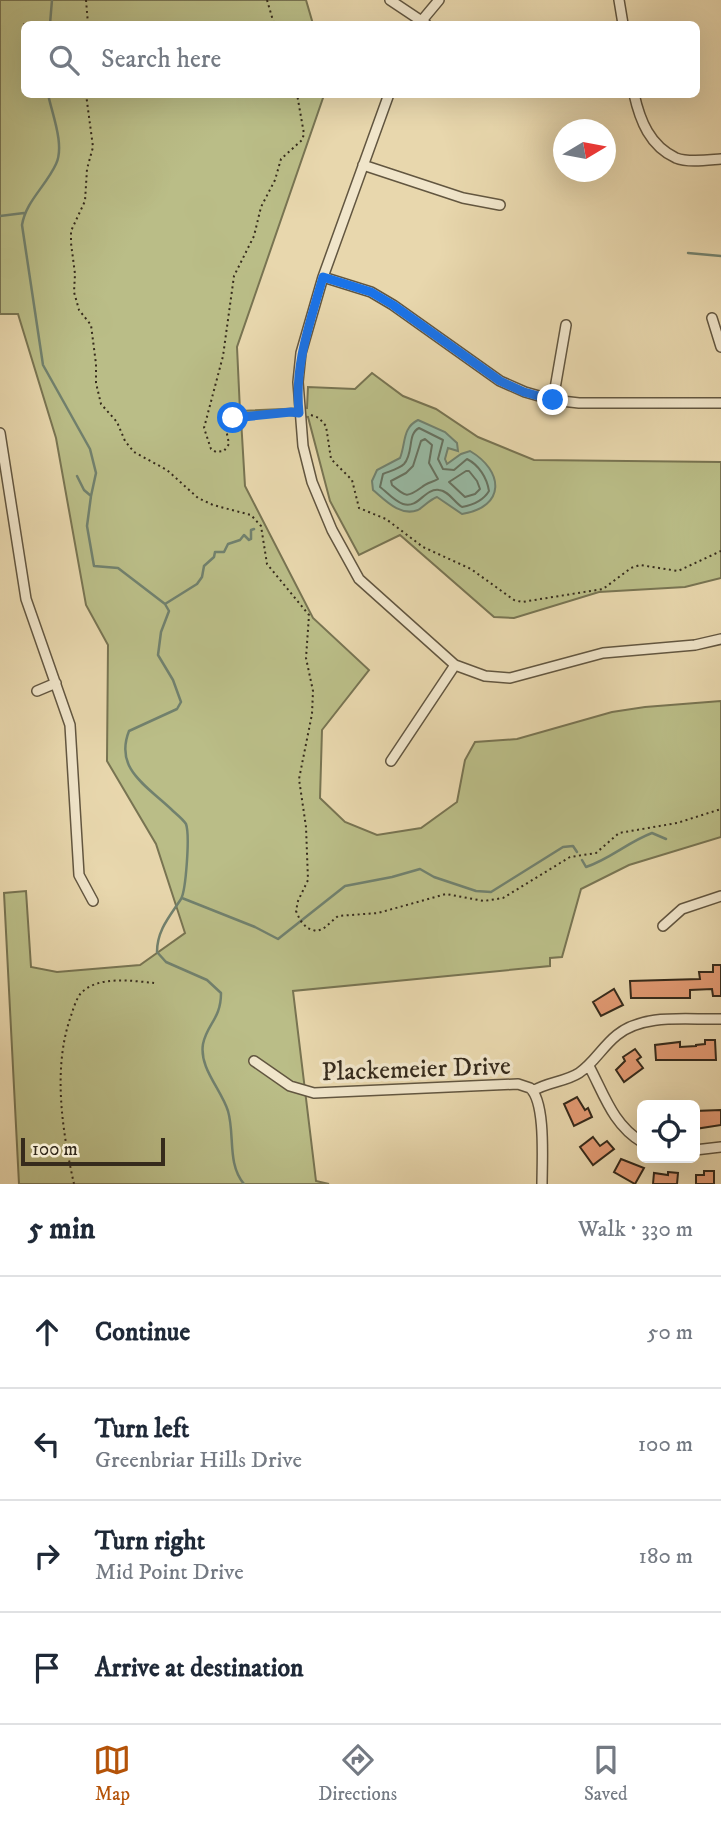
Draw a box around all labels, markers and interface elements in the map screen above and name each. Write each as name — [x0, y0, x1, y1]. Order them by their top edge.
search box — [21, 21, 700, 98]
icon: search — [45, 41, 83, 79]
text: Search here — [101, 43, 221, 76]
north arrow — [553, 119, 616, 182]
route end — [537, 384, 568, 415]
route start — [217, 402, 248, 433]
street label: Plackemeier Drive — [321, 1050, 511, 1089]
map controls — [637, 1100, 700, 1163]
button: locate — [637, 1100, 700, 1163]
scale bar — [21, 1135, 164, 1167]
text: 100 m — [32, 1138, 78, 1161]
text: 5 min — [28, 1211, 95, 1248]
text: Walk · 330 m — [578, 1215, 693, 1244]
icon: ahead — [28, 1313, 66, 1351]
text: Continue — [95, 1316, 190, 1349]
text: 50 m — [647, 1318, 693, 1347]
text: Turn left — [95, 1413, 189, 1446]
icon: left — [28, 1425, 66, 1463]
text: 100 m — [638, 1430, 693, 1459]
text: Greenbriar Hills Drive — [95, 1446, 302, 1475]
text: Turn right — [95, 1525, 205, 1558]
icon: right — [28, 1537, 66, 1575]
text: 180 m — [638, 1542, 693, 1571]
text: Mid Point Drive — [95, 1558, 244, 1587]
icon: arrive — [28, 1649, 66, 1687]
text: Arrive at destination — [95, 1652, 304, 1685]
tab: Map — [93, 1741, 131, 1806]
tab: Directions — [318, 1741, 397, 1806]
tab: Saved — [584, 1741, 628, 1806]

